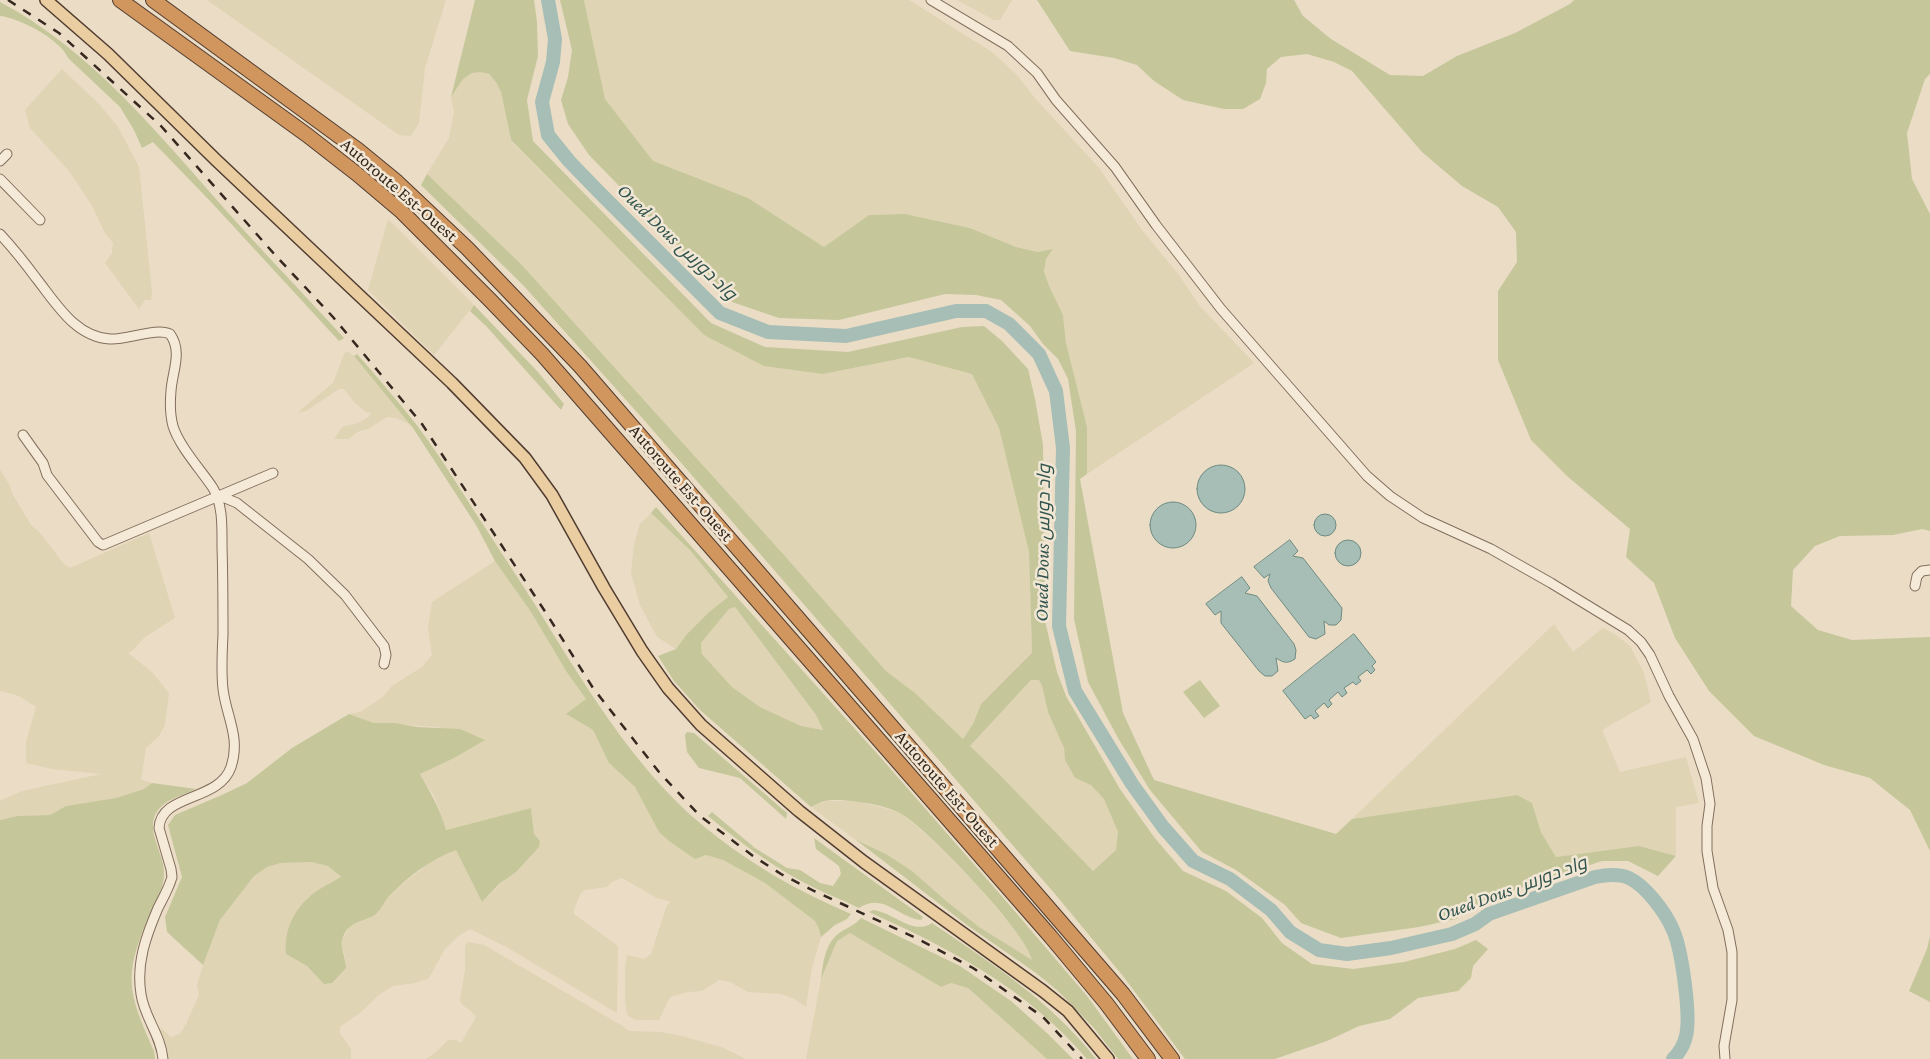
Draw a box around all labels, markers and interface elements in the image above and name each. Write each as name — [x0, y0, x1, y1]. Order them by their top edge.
street label: Autoroute Est-Ouest — [336, 133, 462, 247]
water label: Oued Dous واد دورس — [612, 179, 742, 305]
street label: Autoroute Est-Ouest — [624, 420, 738, 546]
water label: Oued Dous واد دورس — [1030, 464, 1056, 622]
street label: Autoroute Est-Ouest — [890, 726, 1004, 852]
water label: Oued Dous واد دورس — [1434, 851, 1590, 927]

